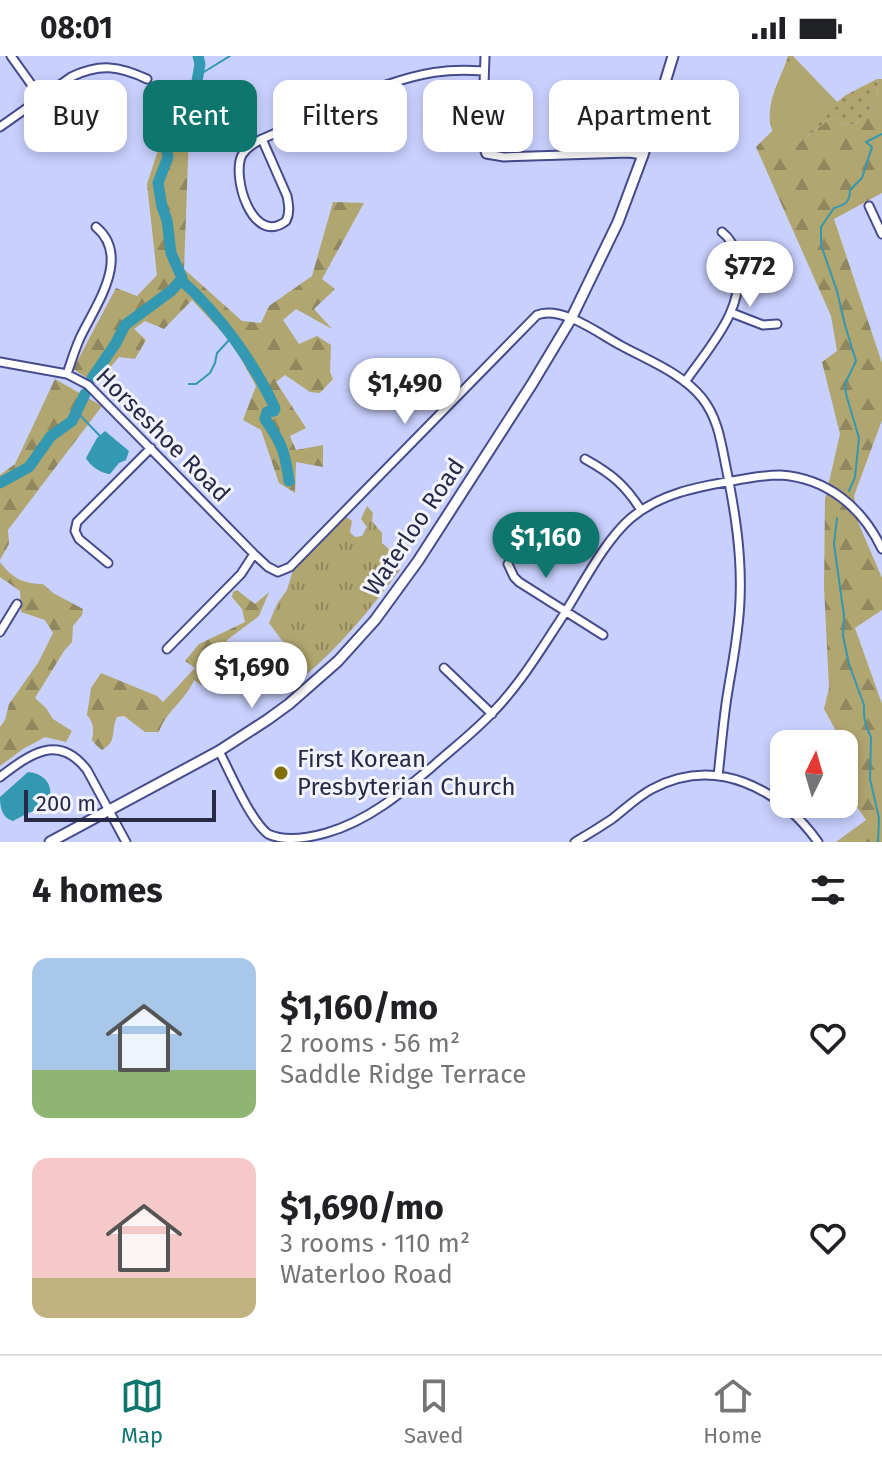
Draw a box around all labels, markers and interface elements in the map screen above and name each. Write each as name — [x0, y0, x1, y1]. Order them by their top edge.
text: 08:01 — [40, 10, 113, 46]
chip: Buy — [24, 80, 127, 152]
chip: Rent — [143, 80, 257, 152]
chip: Filters — [273, 80, 407, 152]
chip: New — [423, 80, 533, 152]
chip: Apartment — [549, 80, 739, 152]
pin: $772 — [703, 241, 797, 309]
text: $772 — [724, 251, 776, 282]
pin: $1,490 — [340, 358, 470, 426]
street label: Horseshoe Road — [90, 362, 236, 508]
text: $1,490 — [367, 368, 443, 399]
street label: Waterloo Road — [358, 453, 470, 601]
pin: $1,160 — [481, 512, 611, 580]
text: $1,160 — [511, 522, 581, 553]
pin: $1,690 — [187, 642, 317, 710]
text: $1,690 — [214, 652, 290, 683]
north arrow — [770, 730, 858, 818]
map controls — [770, 730, 858, 818]
place label: First Korean Presbyterian Church — [297, 745, 515, 801]
marker: First Korean Presbyterian Church — [272, 764, 290, 782]
scale bar — [24, 786, 216, 822]
text: 200 m — [36, 790, 96, 817]
icon: filters — [806, 868, 850, 912]
text: 4 homes — [32, 870, 163, 911]
text: $1,160/mo — [280, 987, 438, 1028]
icon: home — [96, 990, 192, 1086]
icon: heart — [806, 1016, 850, 1060]
text: 2 rooms · 56 m² — [280, 1028, 460, 1059]
text: Saddle Ridge Terrace — [280, 1059, 526, 1090]
text: $1,690/mo — [280, 1187, 444, 1228]
icon: home — [96, 1190, 192, 1286]
icon: heart — [806, 1216, 850, 1260]
text: 3 rooms · 110 m² — [280, 1228, 470, 1259]
text: Waterloo Road — [280, 1259, 453, 1290]
tab: Map — [120, 1374, 164, 1449]
tab: Saved — [404, 1374, 463, 1449]
tab: Home — [703, 1374, 762, 1449]

